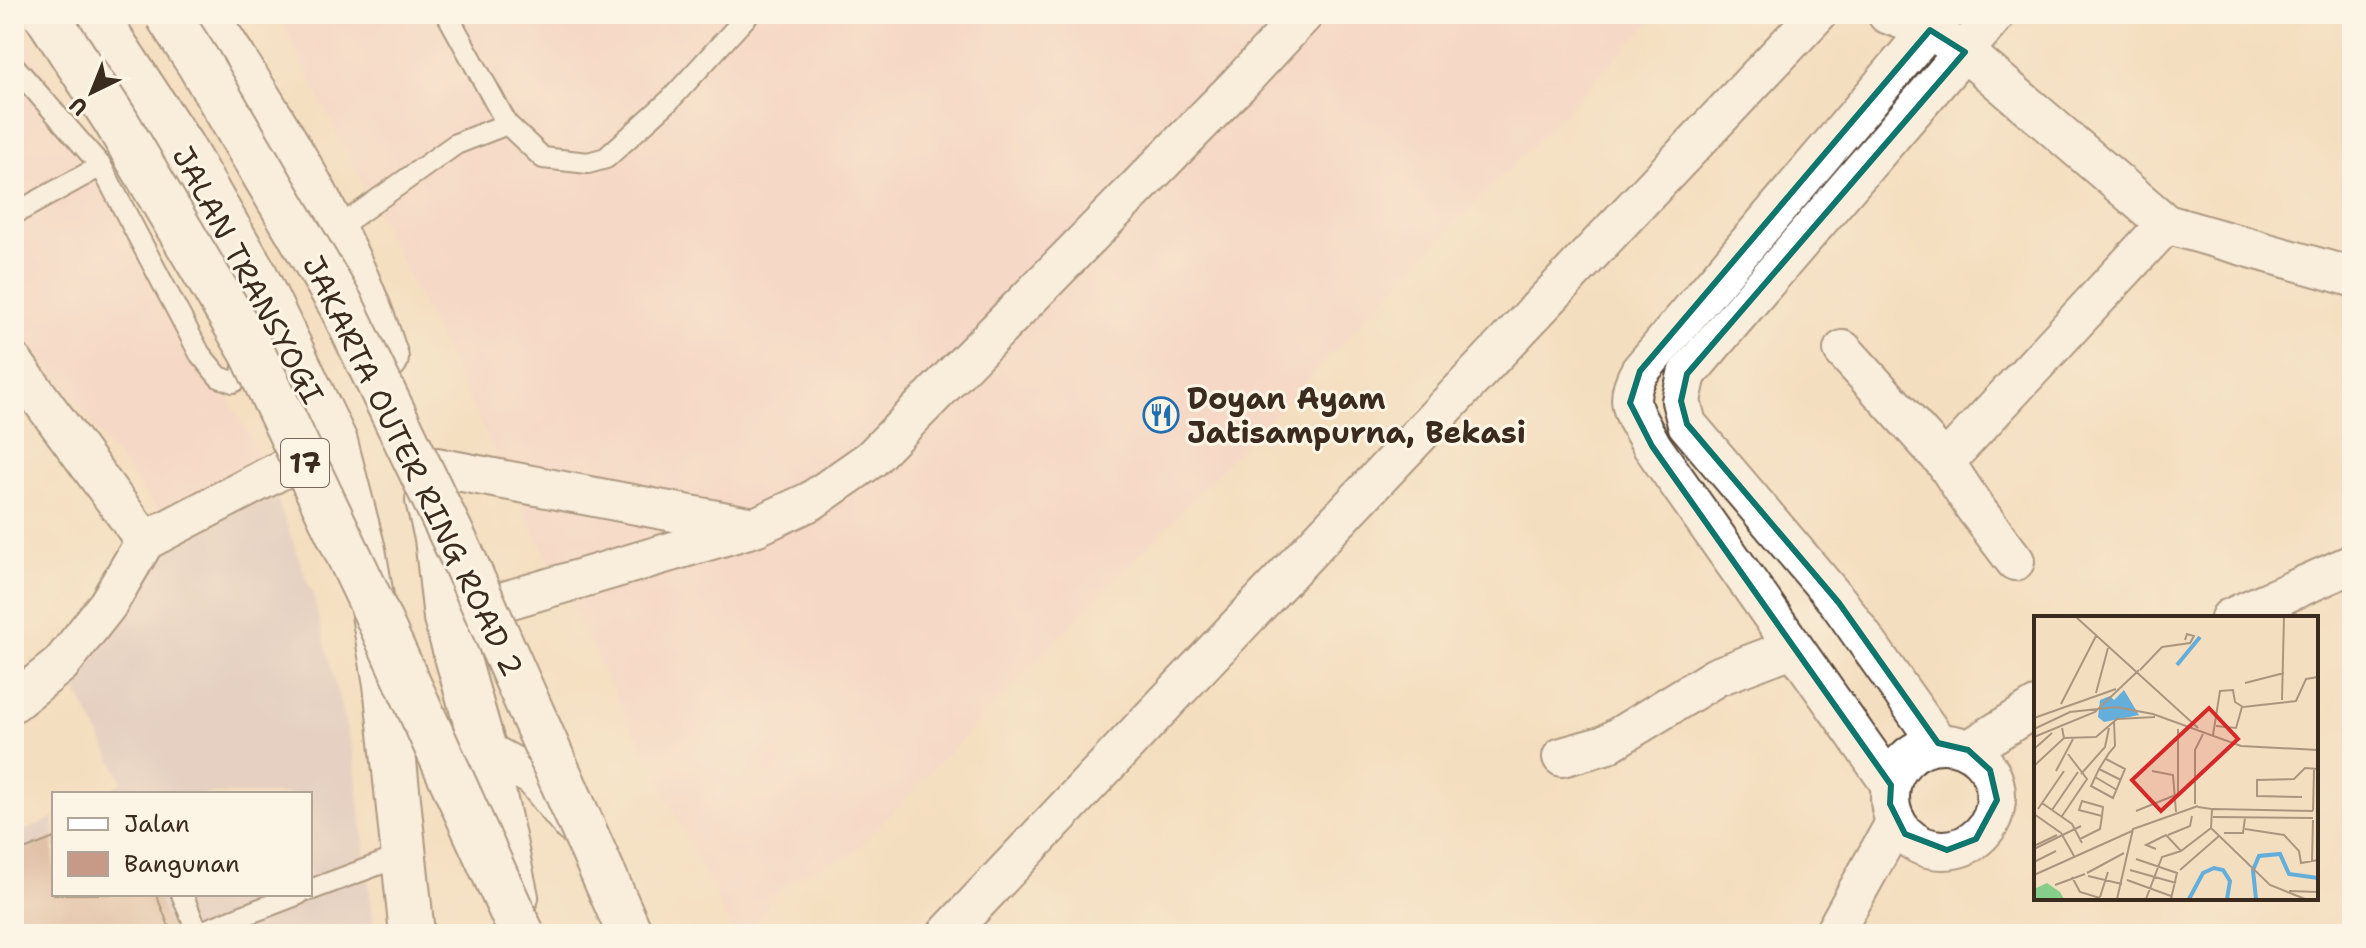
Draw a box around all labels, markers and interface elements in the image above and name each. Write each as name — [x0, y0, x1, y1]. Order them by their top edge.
north arrow — [52, 52, 132, 132]
text: U — [63, 91, 94, 122]
street label: JALAN TRANSYOGI — [163, 139, 333, 411]
street label: JAKARTA OUTER RING ROAD 2 — [293, 249, 533, 683]
place label: Doyan Ayam Jatisampurna, Bekasi — [1187, 378, 1526, 453]
restaurant icon: Doyan Ayam Jatisampurna, Bekasi — [1142, 396, 1180, 434]
road number: 17 — [281, 439, 329, 487]
inset map — [2034, 616, 2318, 900]
legend — [52, 792, 312, 896]
text: Jalan — [124, 808, 190, 840]
text: Bangunan — [124, 848, 240, 880]

